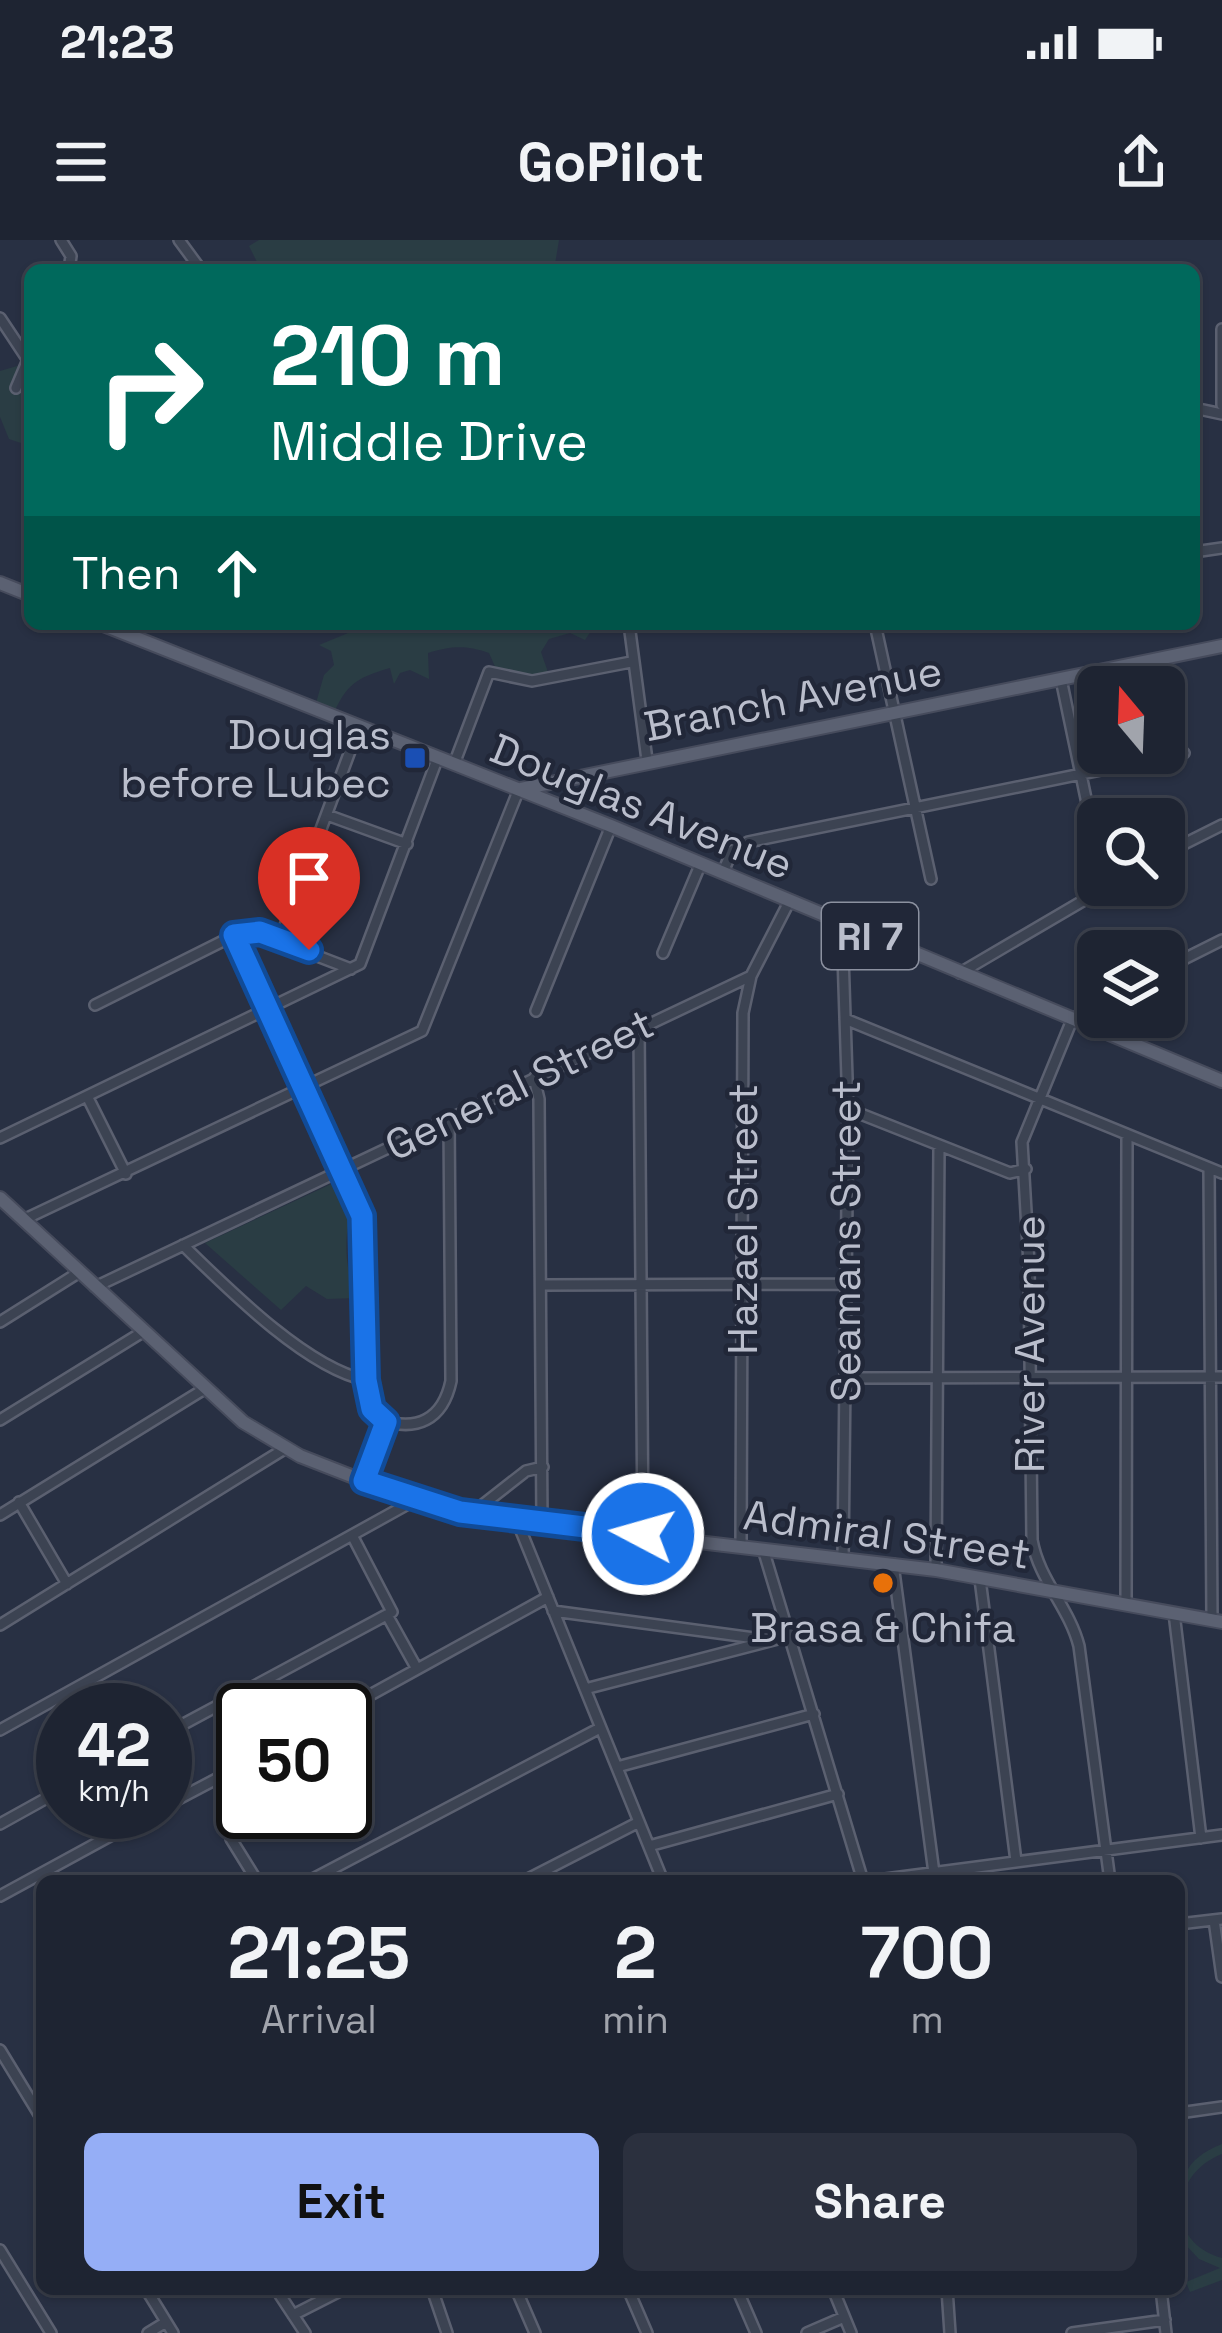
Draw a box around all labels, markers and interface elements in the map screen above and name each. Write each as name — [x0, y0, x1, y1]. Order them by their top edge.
text: 21:23 — [60, 14, 175, 71]
text: GoPilot — [518, 128, 704, 197]
icon: menu — [48, 129, 114, 195]
icon: share — [1108, 129, 1174, 195]
text: 210 m — [270, 302, 505, 410]
icon: right — [72, 312, 228, 468]
text: Middle Drive — [270, 407, 588, 476]
icon: ahead — [204, 540, 270, 606]
text: Then — [72, 545, 180, 602]
street label: Branch Avenue — [640, 644, 946, 753]
north arrow — [1077, 666, 1185, 774]
map controls — [1077, 666, 1185, 1038]
place label: Douglas before Lubec — [120, 708, 391, 809]
street label: Douglas Avenue — [483, 722, 801, 891]
marker: Douglas before Lubec — [402, 745, 428, 771]
button: search — [1077, 798, 1185, 906]
pin — [258, 827, 360, 950]
icon: arrive — [276, 845, 342, 911]
road number: RI 7 — [822, 903, 918, 969]
button: layers — [1077, 930, 1185, 1038]
street label: General Street — [376, 997, 662, 1172]
street label: Seamans Street — [819, 1080, 872, 1402]
street label: Hazael Street — [716, 1083, 769, 1355]
street label: River Avenue — [1003, 1215, 1056, 1473]
position arrow — [580, 1471, 706, 1597]
street label: Admiral Street — [740, 1488, 1034, 1581]
marker: Brasa & Chifa — [870, 1570, 896, 1596]
place label: Brasa & Chifa — [750, 1601, 1016, 1654]
speed limit sign: 50 — [216, 1683, 372, 1839]
text: 42 — [77, 1707, 151, 1784]
text: km/h — [78, 1771, 150, 1810]
text: 21:25 — [228, 1907, 410, 1999]
text: 2 — [614, 1907, 657, 1999]
text: 700 — [861, 1907, 993, 1999]
text: Arrival — [261, 1995, 377, 2044]
text: min — [602, 1995, 669, 2044]
text: m — [910, 1995, 944, 2044]
button: Exit — [84, 2133, 599, 2271]
button: Share — [623, 2133, 1137, 2271]

